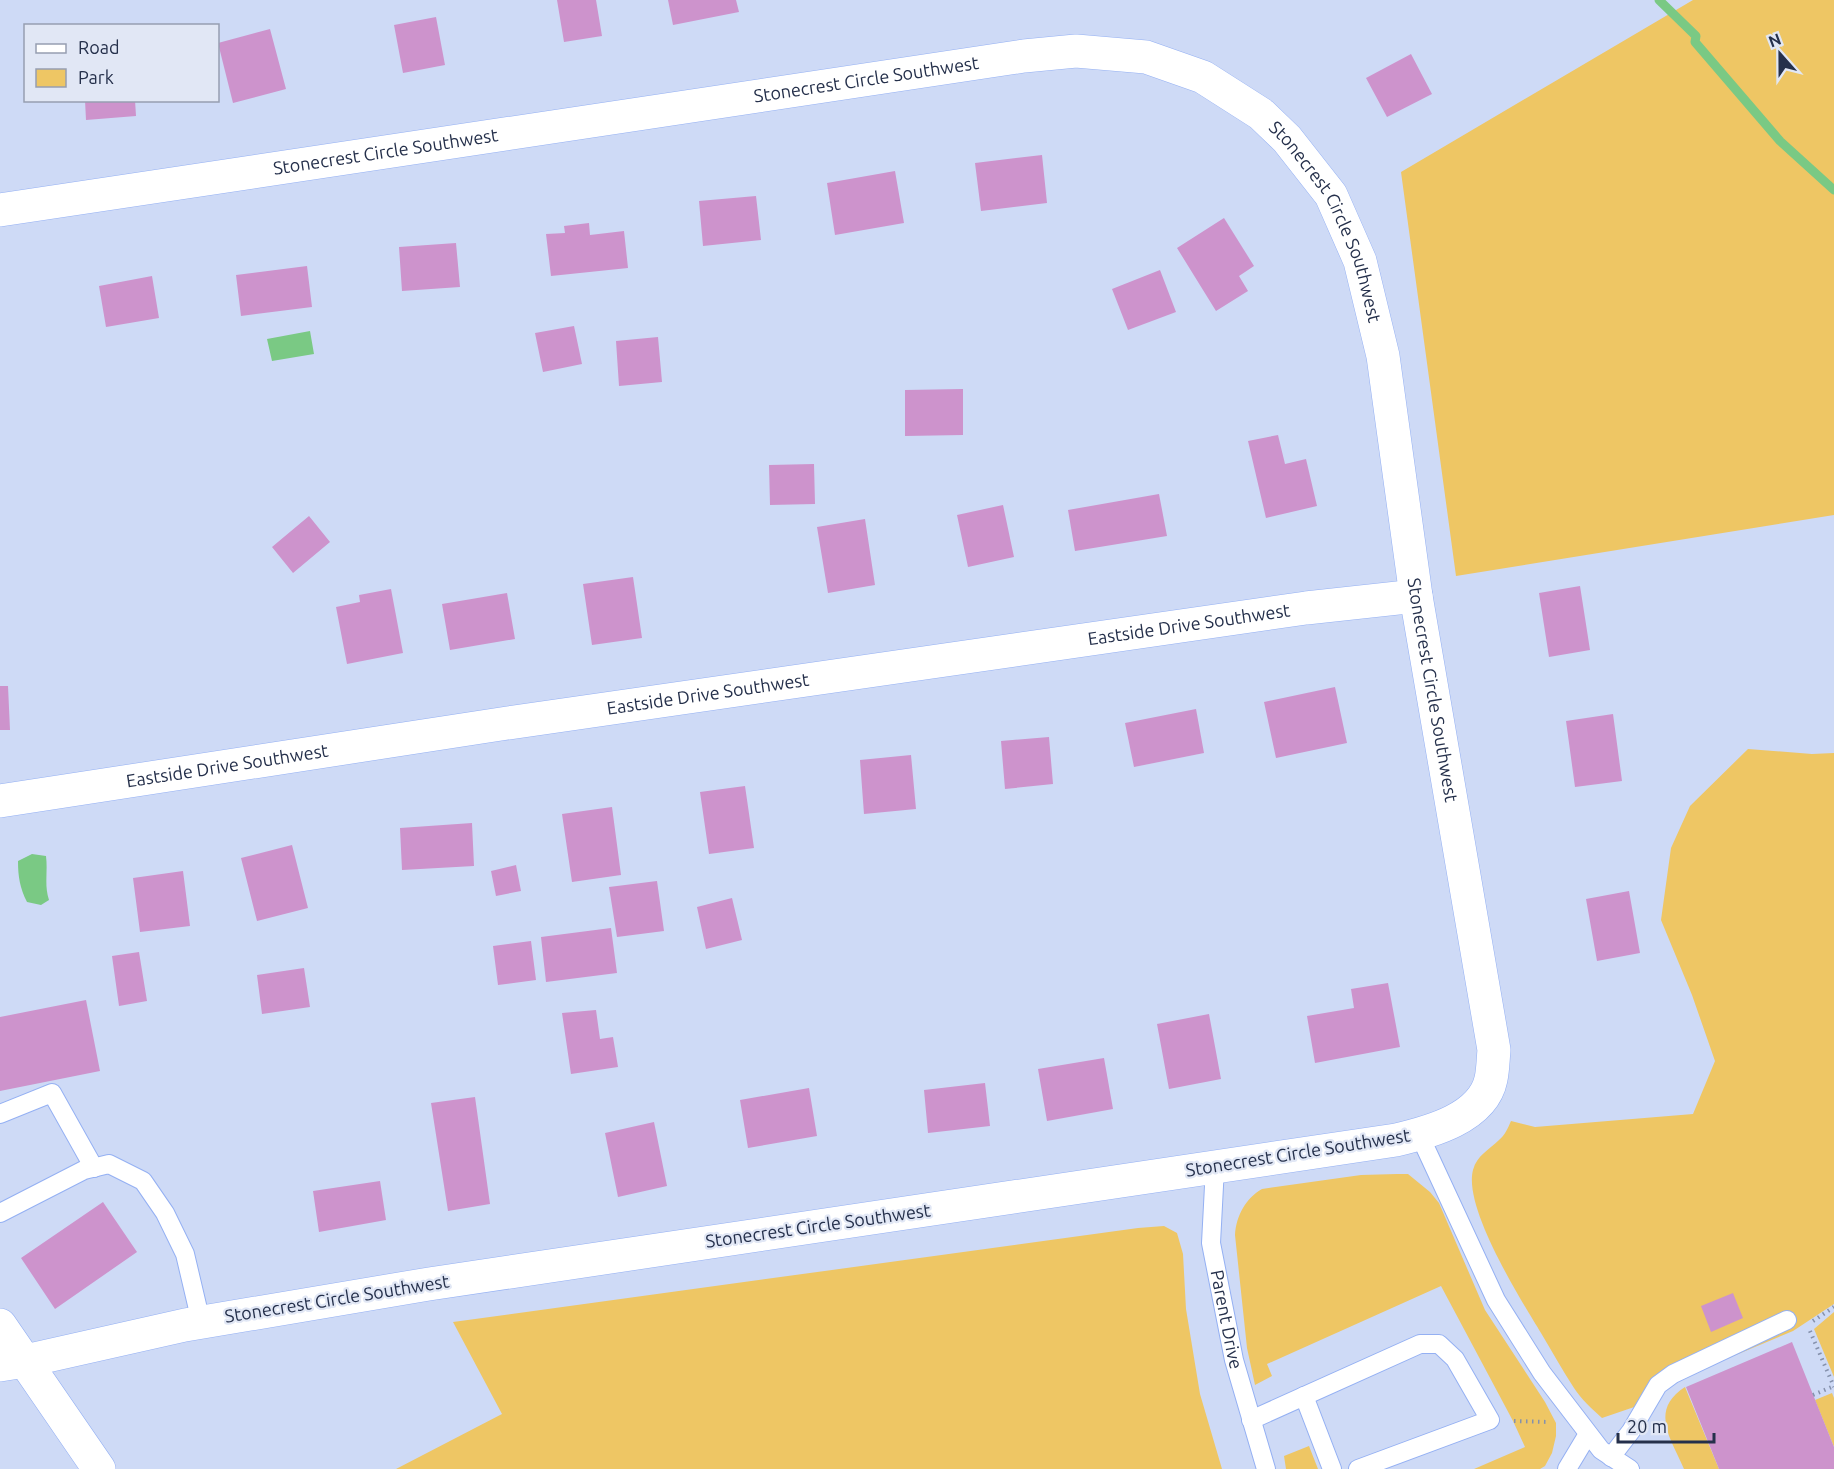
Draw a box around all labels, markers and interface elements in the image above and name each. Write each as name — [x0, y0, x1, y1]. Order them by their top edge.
legend — [24, 24, 219, 102]
north arrow — [1750, 24, 1810, 84]
text: N — [1766, 29, 1783, 51]
text: Road — [78, 37, 120, 57]
street label: Stonecrest Circle Southwest — [752, 52, 980, 106]
text: Park — [78, 67, 114, 87]
street label: Stonecrest Circle Southwest — [1266, 117, 1386, 324]
street label: Stonecrest Circle Southwest — [272, 124, 499, 178]
street label: Stonecrest Circle Southwest — [1405, 577, 1462, 803]
street label: Eastside Drive Southwest — [1086, 599, 1291, 648]
street label: Eastside Drive Southwest — [605, 669, 810, 718]
street label: Eastside Drive Southwest — [125, 740, 330, 790]
street label: Stonecrest Circle Southwest — [1184, 1124, 1412, 1180]
street label: Stonecrest Circle Southwest — [704, 1199, 932, 1251]
street label: Parent Drive — [1207, 1268, 1247, 1371]
street label: Stonecrest Circle Southwest — [223, 1270, 451, 1326]
scale bar — [1618, 1406, 1714, 1444]
text: 20 m — [1627, 1416, 1667, 1436]

